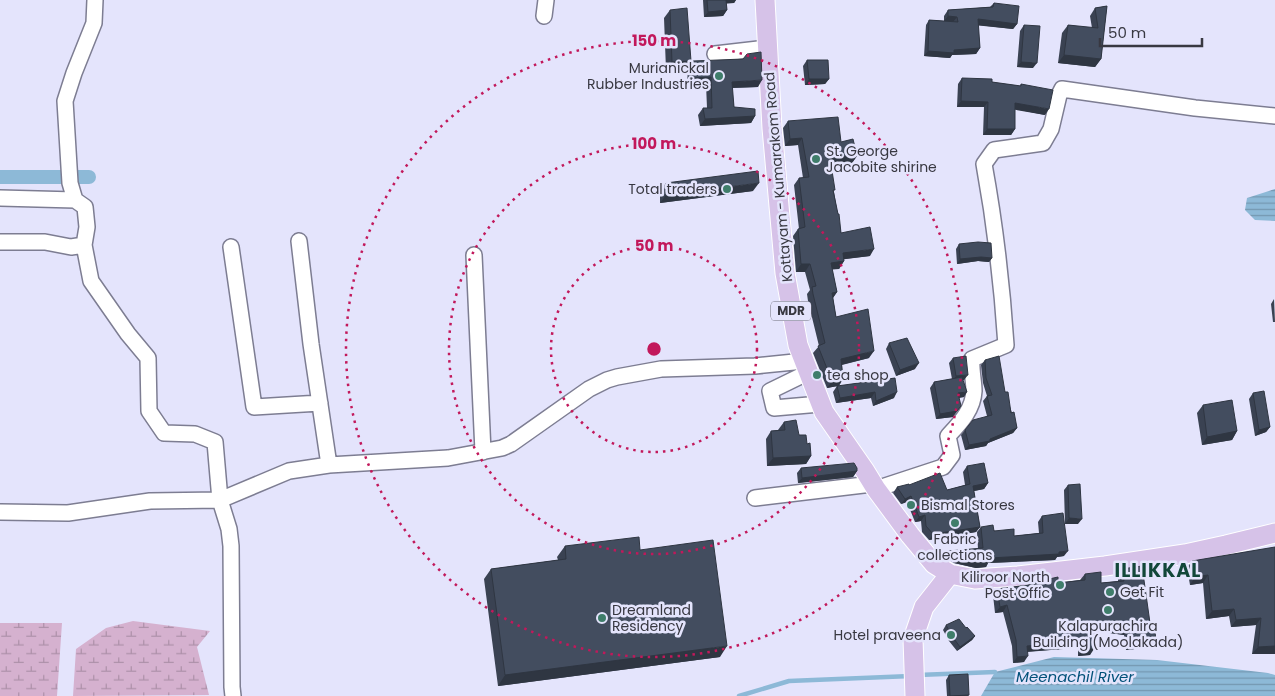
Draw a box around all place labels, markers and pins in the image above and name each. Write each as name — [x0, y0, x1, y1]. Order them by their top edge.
place label: Murianickal Rubber Industries — [587, 58, 709, 94]
marker: Murianickal Rubber Industries — [713, 70, 725, 82]
place label: St. George Jacobite shirine — [826, 141, 937, 177]
marker: St. George Jacobite shirine — [810, 153, 822, 165]
place label: Total traders — [628, 179, 717, 199]
marker: Total traders — [721, 183, 733, 195]
centre of rings — [645, 340, 663, 358]
place label: tea shop — [827, 365, 889, 385]
marker: tea shop — [811, 369, 823, 381]
place label: Bismal Stores — [921, 495, 1015, 515]
marker: Bismal Stores — [905, 499, 917, 511]
marker: Fabric collections — [949, 517, 961, 529]
place label: Fabric collections — [917, 529, 993, 565]
place label: Kiliroor North Post Offic — [961, 567, 1050, 603]
marker: Kiliroor North Post Offic — [1054, 579, 1066, 591]
place label: Get Fit — [1120, 582, 1164, 602]
marker: Get Fit — [1104, 586, 1116, 598]
place label: Dreamland Residency — [612, 600, 691, 636]
marker: Kalapurachira Building (Moolakada) — [1102, 604, 1114, 616]
marker: Dreamland Residency — [596, 612, 608, 624]
place label: Kalapurachira Building (Moolakada) — [1033, 616, 1183, 652]
place label: Hotel praveena — [834, 625, 941, 645]
marker: Hotel praveena — [945, 629, 957, 641]

